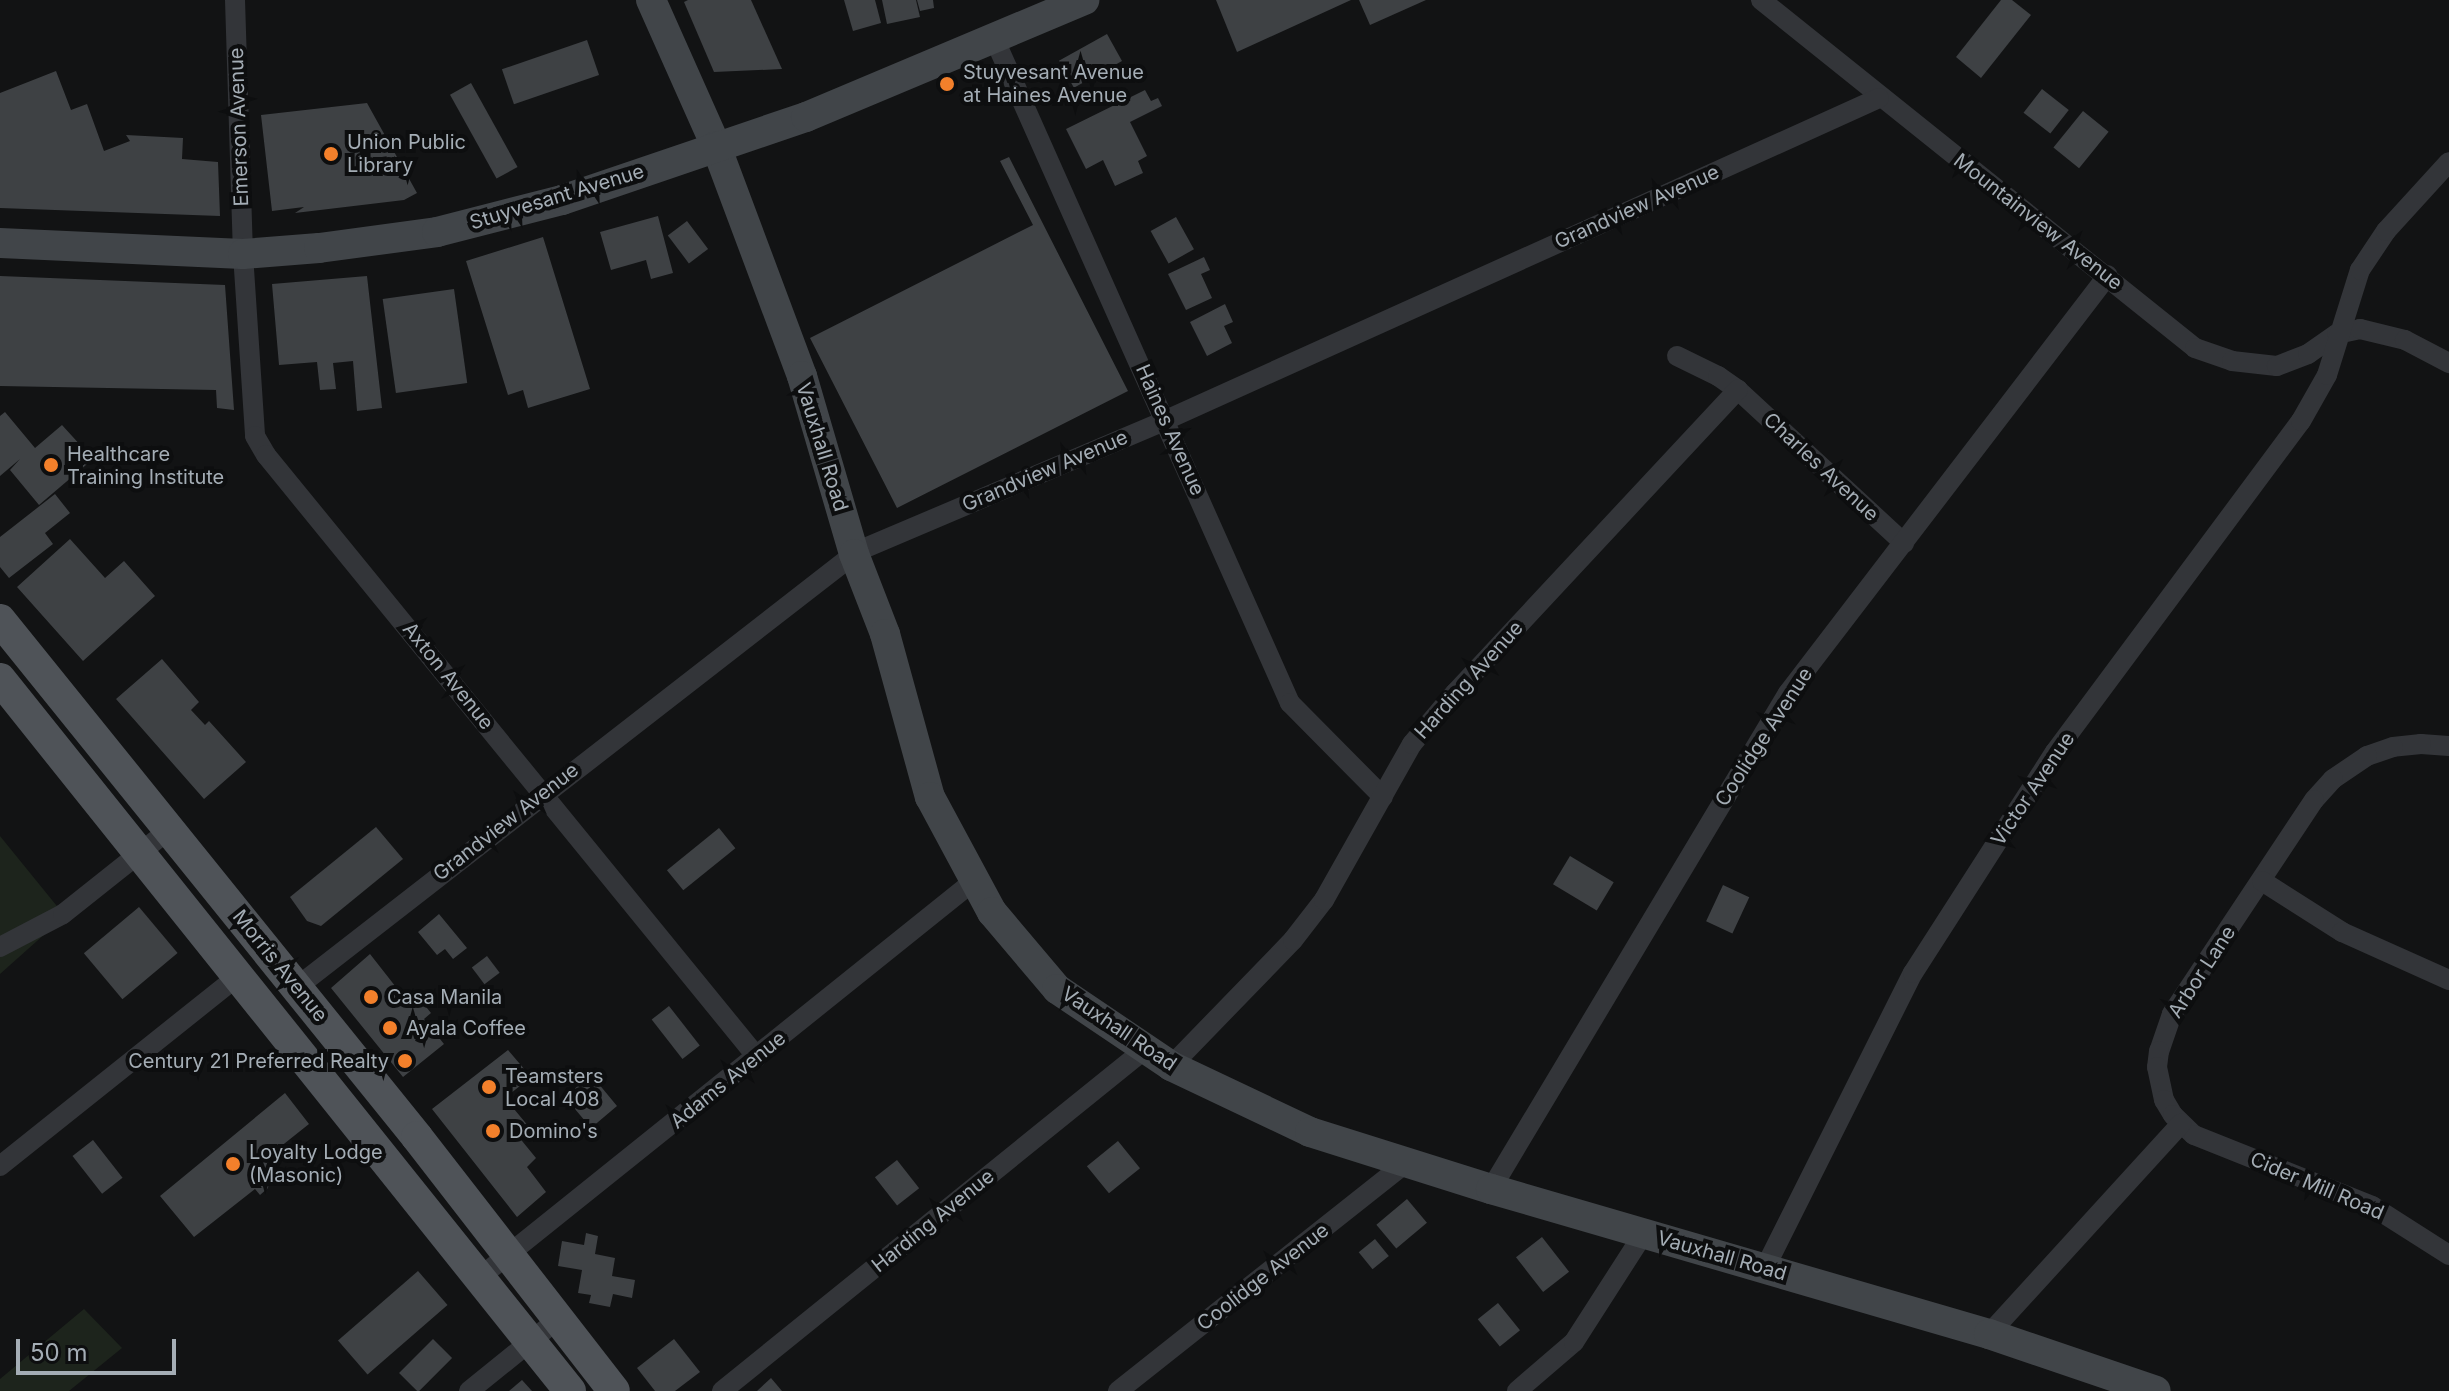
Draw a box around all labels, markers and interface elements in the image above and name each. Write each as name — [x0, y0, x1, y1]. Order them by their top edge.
street label: Emerson Avenue — [224, 47, 254, 207]
place label: Stuyvesant Avenue at Haines Avenue — [963, 60, 1144, 107]
marker: Stuyvesant Avenue at Haines Avenue — [938, 75, 956, 93]
place label: Union Public Library — [347, 130, 466, 177]
marker: Union Public Library — [322, 145, 340, 163]
street label: Mountainview Avenue — [1949, 149, 2127, 295]
street label: Stuyvesant Avenue — [467, 159, 647, 235]
street label: Grandview Avenue — [1551, 160, 1723, 254]
street label: Haines Avenue — [1130, 361, 1210, 499]
street label: Vauxhall Road — [791, 380, 853, 514]
street label: Charles Avenue — [1759, 408, 1883, 526]
street label: Grandview Avenue — [959, 425, 1131, 517]
place label: Healthcare Training Institute — [67, 442, 224, 489]
marker: Healthcare Training Institute — [42, 456, 60, 474]
street label: Harding Avenue — [1410, 616, 1528, 744]
street label: Axton Avenue — [397, 617, 499, 735]
street label: Coolidge Avenue — [1710, 663, 1818, 811]
street label: Victor Avenue — [1986, 728, 2080, 850]
street label: Grandview Avenue — [429, 758, 583, 886]
street label: Morris Avenue — [228, 905, 332, 1027]
street label: Arbor Lane — [2163, 921, 2241, 1023]
street label: Vauxhall Road — [1057, 982, 1181, 1076]
place label: Casa Manila — [387, 985, 502, 1009]
marker: Casa Manila — [362, 988, 380, 1006]
place label: Ayala Coffee — [406, 1016, 526, 1040]
marker: Ayala Coffee — [381, 1019, 399, 1037]
street label: Adams Avenue — [666, 1026, 790, 1134]
place label: Century 21 Preferred Realty — [128, 1049, 389, 1073]
marker: Century 21 Preferred Realty — [396, 1052, 414, 1070]
place label: Teamsters Local 408 — [505, 1064, 604, 1111]
marker: Teamsters Local 408 — [480, 1078, 498, 1096]
place label: Domino's — [509, 1119, 598, 1143]
marker: Domino's — [484, 1122, 502, 1140]
place label: Loyalty Lodge (Masonic) — [249, 1140, 383, 1187]
street label: Cider Mill Road — [2247, 1147, 2387, 1225]
marker: Loyalty Lodge (Masonic) — [224, 1155, 242, 1173]
street label: Harding Avenue — [867, 1164, 999, 1278]
street label: Coolidge Avenue — [1192, 1218, 1334, 1336]
street label: Vauxhall Road — [1655, 1226, 1789, 1286]
scale bar — [20, 1323, 180, 1373]
text: 50 m — [30, 1338, 88, 1367]

